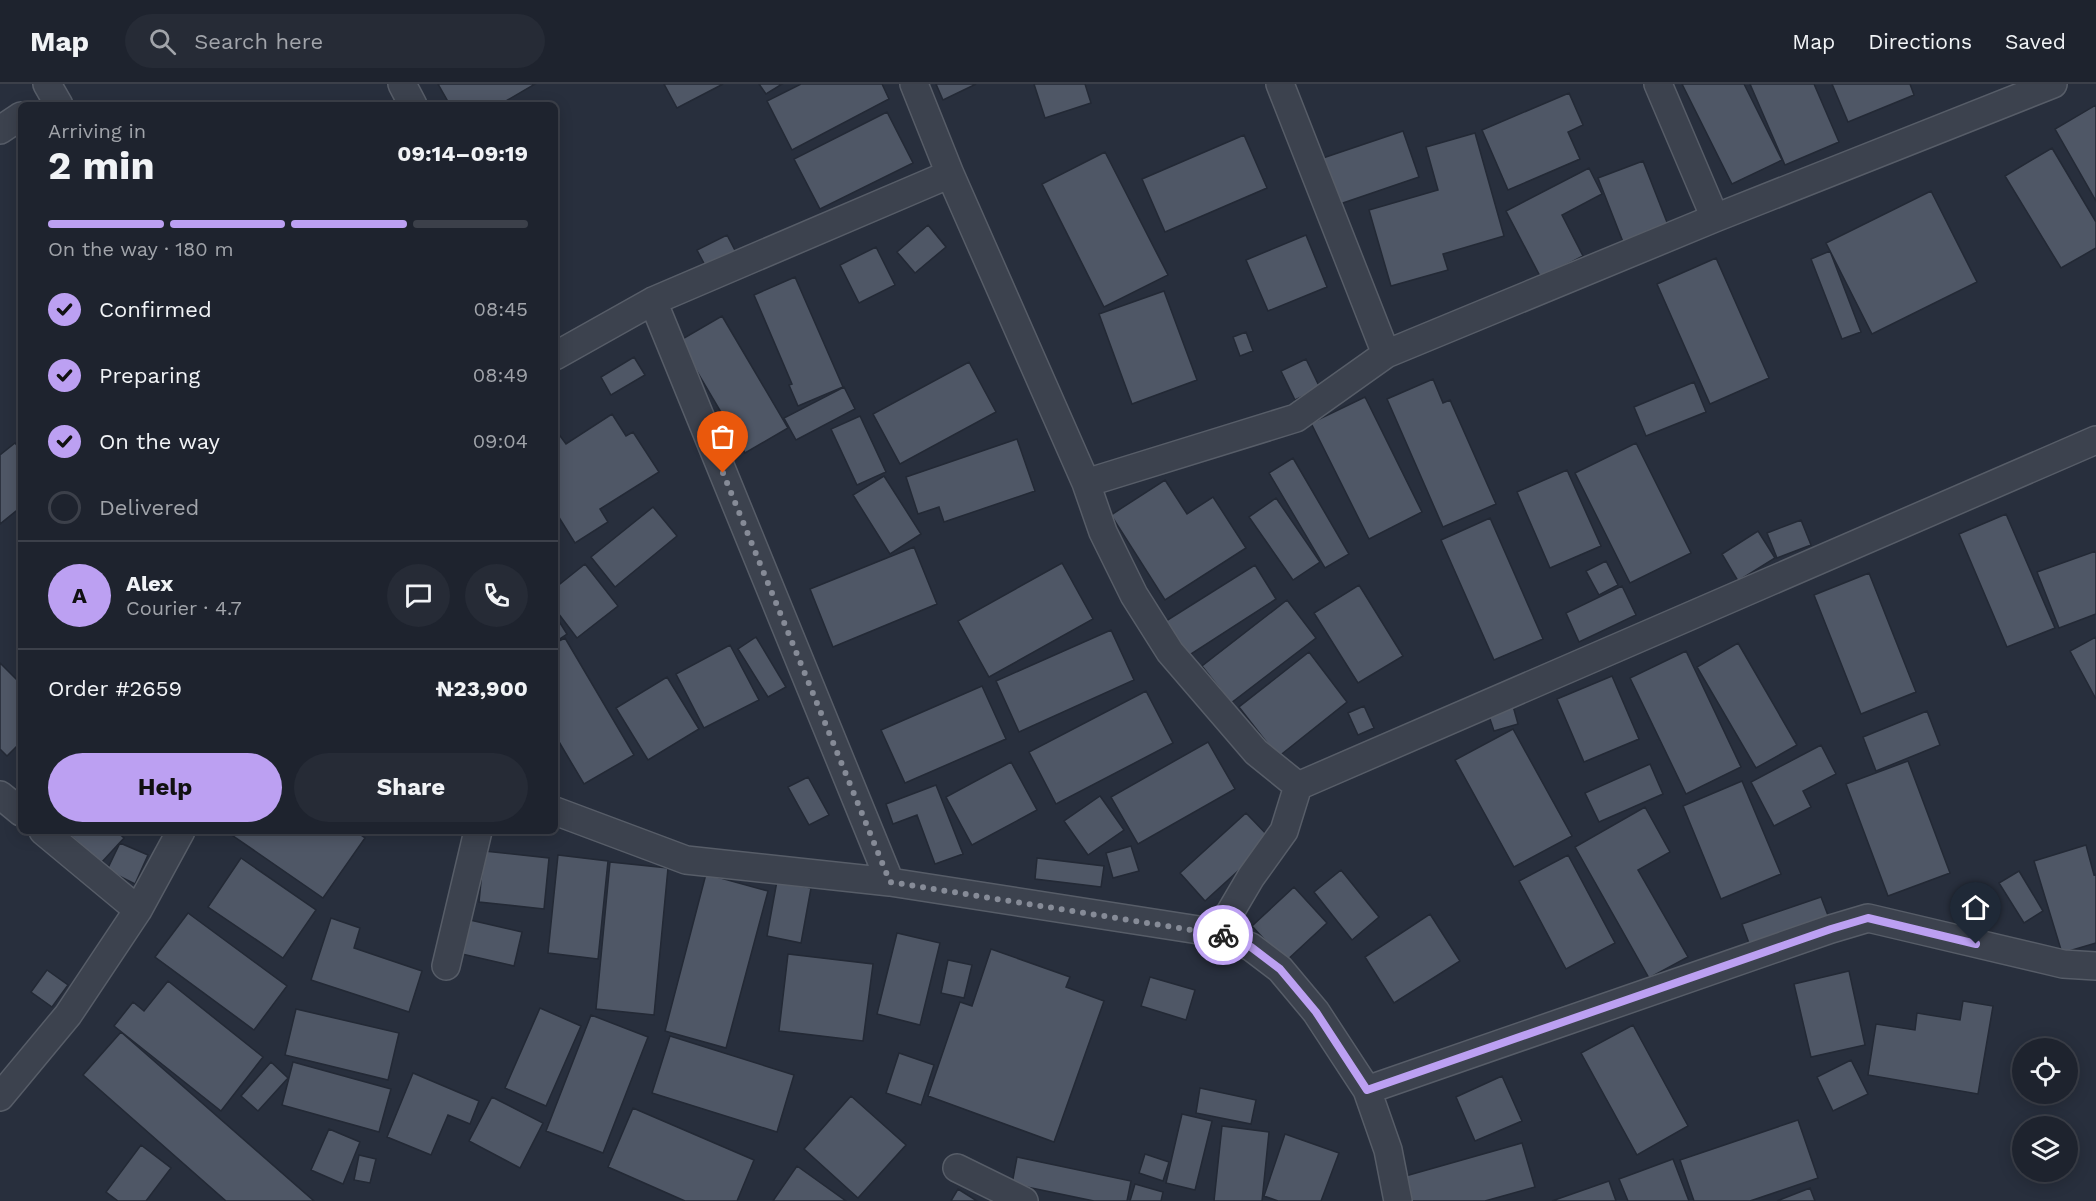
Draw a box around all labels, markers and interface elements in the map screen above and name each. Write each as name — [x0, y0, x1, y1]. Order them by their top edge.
search box — [125, 14, 545, 68]
text: Map — [30, 25, 89, 58]
icon: search — [146, 25, 179, 58]
text: Search here — [194, 29, 323, 54]
text: Map — [1792, 29, 1835, 54]
text: Directions — [1868, 29, 1972, 54]
text: Saved — [2005, 29, 2066, 54]
text: Arriving in — [48, 119, 146, 143]
text: 09:14–09:19 — [397, 141, 528, 166]
text: 2 min — [48, 143, 155, 188]
text: On the way · 180 m — [48, 237, 234, 261]
icon: check — [48, 293, 81, 326]
text: Confirmed — [99, 297, 212, 322]
text: 08:45 — [473, 297, 528, 321]
icon: check — [48, 359, 81, 392]
text: Preparing — [99, 363, 200, 388]
text: 08:49 — [473, 363, 528, 387]
pin — [697, 411, 748, 473]
icon: bag — [706, 420, 739, 453]
icon: check — [48, 425, 81, 458]
text: On the way — [99, 429, 220, 454]
text: 09:04 — [473, 429, 528, 453]
text: Delivered — [99, 495, 199, 520]
button: chat — [387, 564, 450, 627]
button: phone — [465, 564, 528, 627]
text: Alex — [126, 571, 173, 596]
text: A — [72, 583, 87, 608]
text: Courier · 4.7 — [126, 596, 242, 620]
text: Order #2659 — [48, 676, 182, 701]
text: ₦23,900 — [435, 676, 528, 701]
button: Help — [48, 753, 282, 822]
button: Share — [294, 753, 528, 822]
pin — [1950, 882, 2001, 944]
icon: home — [1959, 891, 1992, 924]
courier — [1193, 905, 1253, 965]
icon: bike — [1207, 919, 1240, 952]
map controls — [2012, 1038, 2078, 1182]
button: locate — [2012, 1038, 2078, 1104]
button: layers — [2012, 1116, 2078, 1182]

